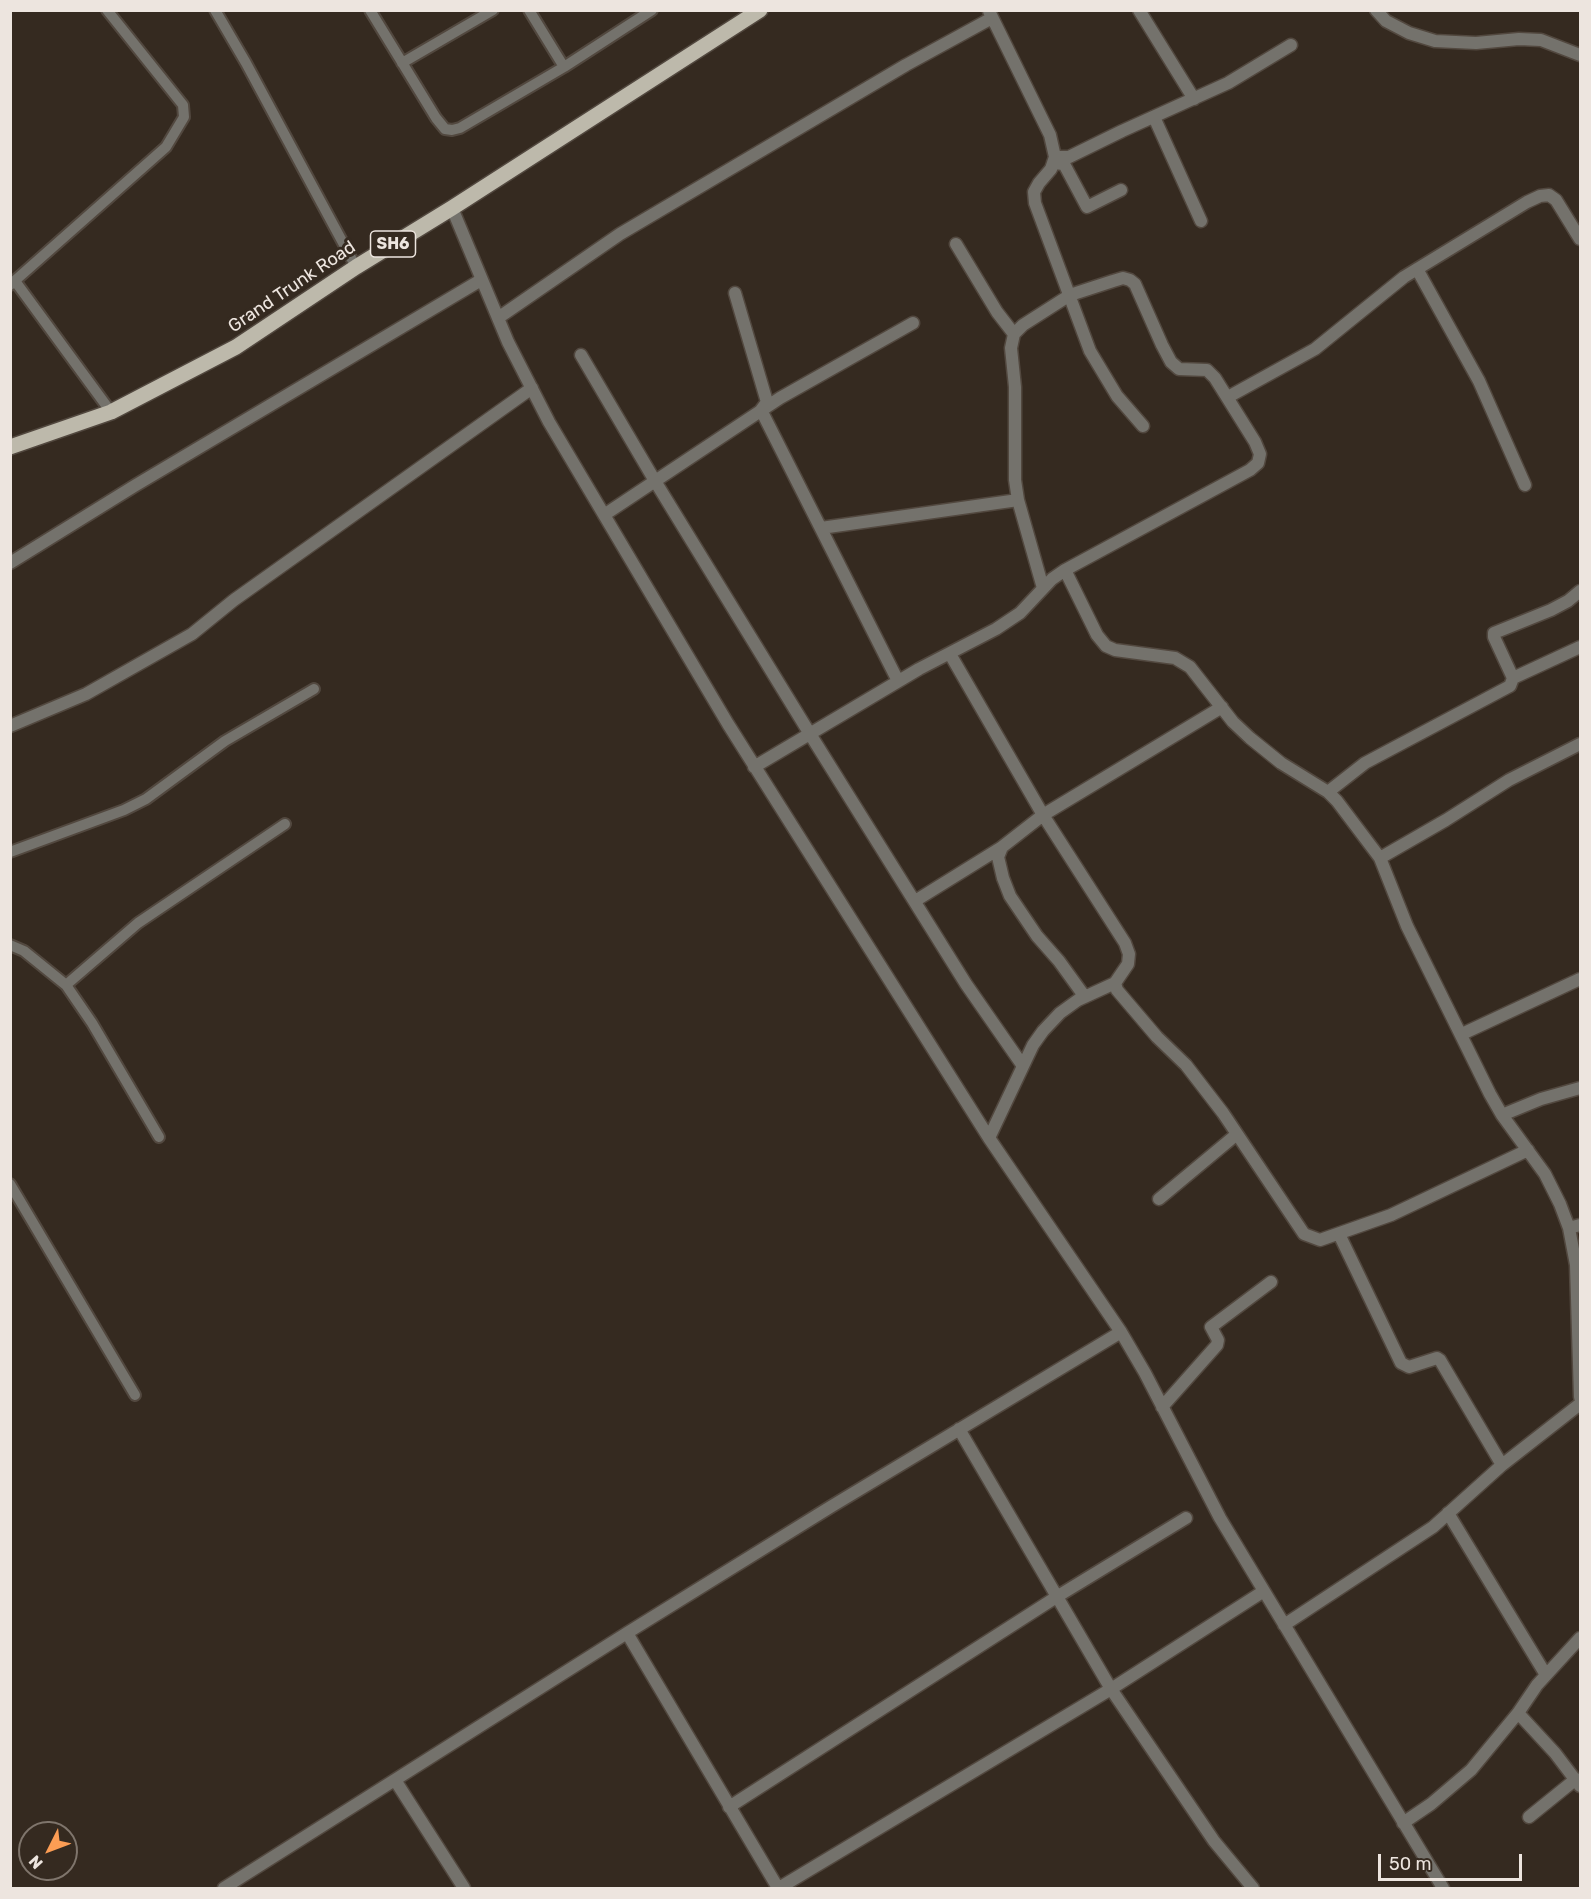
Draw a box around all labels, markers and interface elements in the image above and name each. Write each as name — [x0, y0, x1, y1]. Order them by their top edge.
road number: SH6 — [370, 231, 416, 257]
street label: Grand Trunk Road — [224, 236, 360, 338]
north arrow — [18, 1821, 78, 1881]
scale bar — [1381, 1842, 1525, 1880]
text: N — [25, 1851, 47, 1873]
text: 50 m — [1389, 1853, 1432, 1875]

